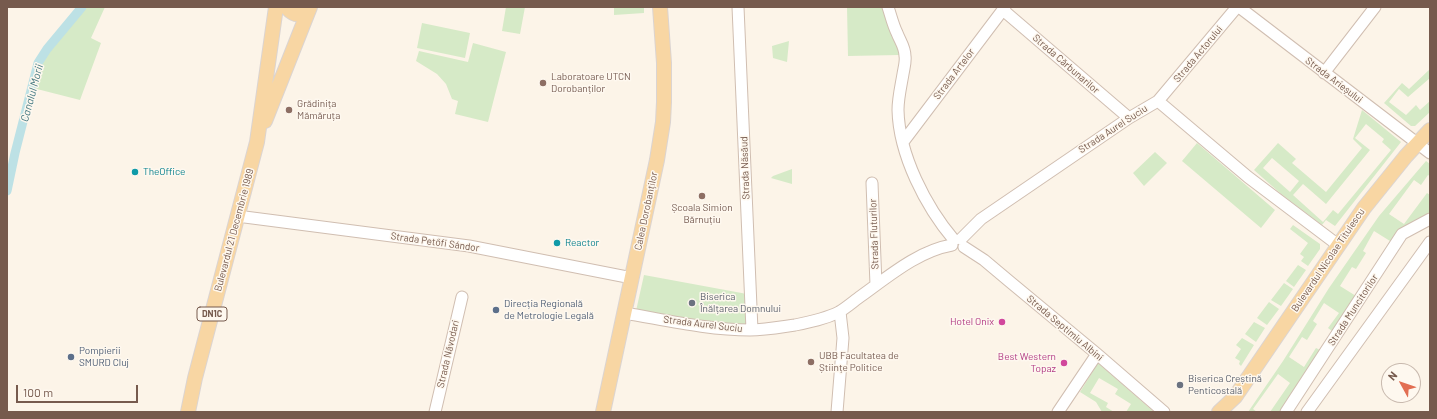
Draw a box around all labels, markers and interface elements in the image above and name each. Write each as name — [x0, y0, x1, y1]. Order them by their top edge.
street label: Strada Actorului — [1171, 23, 1225, 85]
street label: Strada Cărbunarilor — [1030, 32, 1102, 96]
street label: Strada Artelor — [931, 46, 977, 102]
street label: Strada Arieșului — [1303, 55, 1365, 105]
water label: Canalul Morii — [18, 63, 46, 123]
place label: Laboratoare UTCN Dorobanților — [551, 71, 631, 94]
marker: Laboratoare UTCN Dorobanților — [538, 78, 548, 88]
place label: Grădinița Mămăruța — [297, 98, 340, 122]
street label: Strada Aurel Suciu — [1076, 102, 1150, 156]
marker: Grădinița Mămăruța — [284, 105, 294, 115]
street label: Strada Năsăud — [738, 136, 752, 200]
place label: TheOffice — [143, 166, 185, 178]
marker: TheOffice — [130, 167, 140, 177]
street label: Bulevardul 21 Decembrie 1989 — [212, 167, 256, 293]
street label: Calea Dorobanților — [632, 171, 660, 251]
marker: Școala Simion Bărnuțiu — [697, 191, 707, 201]
street label: Strada Fluturilor — [867, 198, 881, 270]
place label: Școala Simion Bărnuțiu — [671, 202, 733, 226]
street label: Bulevardul Nicolae Titulescu — [1289, 206, 1367, 314]
street label: Strada Petőfi Sándor — [390, 230, 480, 254]
place label: Reactor — [565, 237, 599, 249]
marker: Reactor — [552, 238, 562, 248]
street label: Strada Muncitorilor — [1325, 272, 1381, 348]
place label: Biserica Înălțarea Domnului — [700, 291, 781, 314]
street label: Strada Septimiu Albini — [1024, 292, 1106, 364]
place label: Direcția Regională de Metrologie Legală — [504, 298, 594, 322]
marker: Biserica Înălțarea Domnului — [687, 298, 697, 308]
marker: Direcția Regională de Metrologie Legală — [491, 305, 501, 315]
road number: DN1C — [197, 307, 227, 321]
street label: Strada Aurel Suciu — [663, 313, 743, 335]
place label: Hotel Onix — [950, 316, 994, 328]
marker: Hotel Onix — [997, 317, 1007, 327]
street label: Strada Năvodari — [434, 319, 462, 389]
place label: Pompierii SMURD Cluj — [79, 345, 129, 368]
place label: UBB Facultatea de Științe Politice — [819, 350, 899, 374]
place label: Best Western Topaz — [998, 351, 1056, 374]
marker: Pompierii SMURD Cluj — [66, 352, 76, 362]
marker: UBB Facultatea de Științe Politice — [806, 357, 816, 367]
marker: Best Western Topaz — [1059, 358, 1069, 368]
north arrow — [1381, 363, 1421, 403]
text: N — [1385, 369, 1400, 383]
place label: Biserica Creștină Penticostală — [1188, 373, 1262, 396]
scale bar — [18, 377, 140, 403]
marker: Biserica Creștină Penticostală — [1175, 380, 1185, 390]
text: 100 m — [23, 385, 53, 399]

